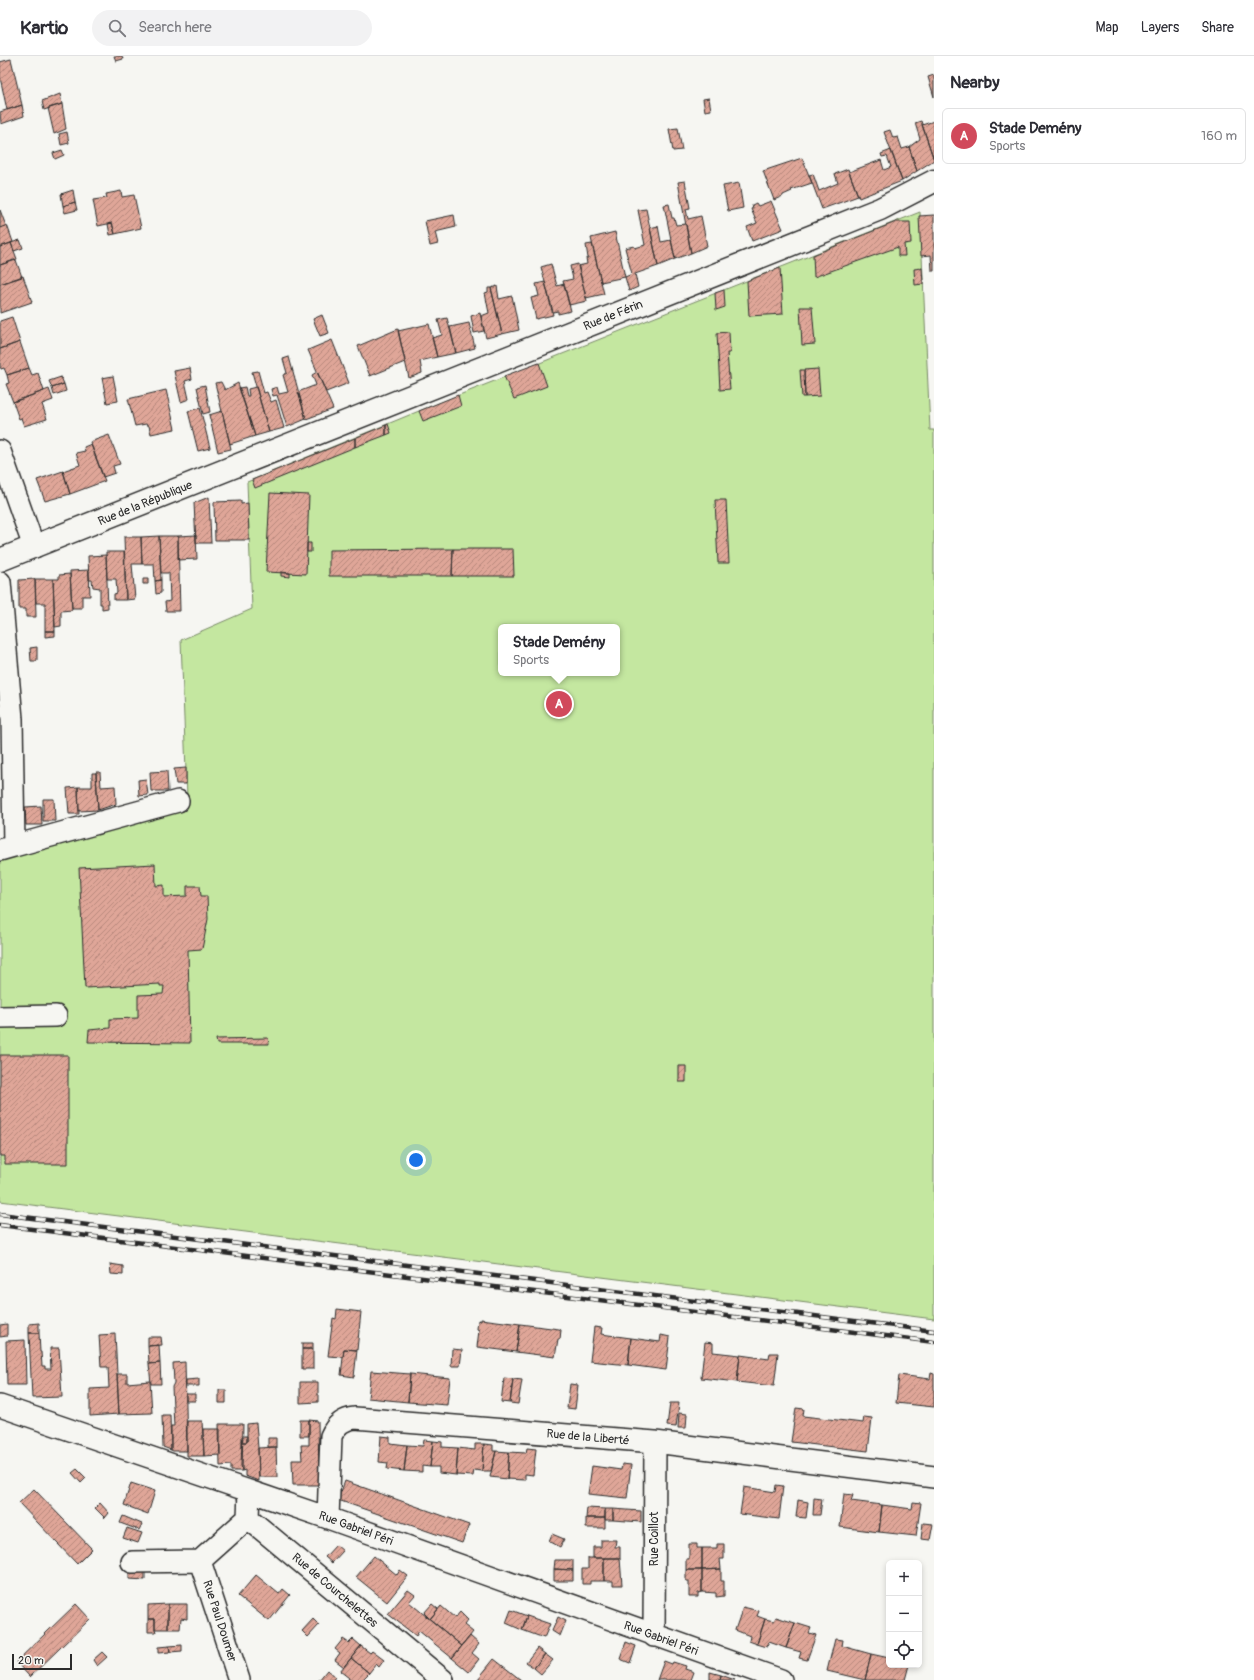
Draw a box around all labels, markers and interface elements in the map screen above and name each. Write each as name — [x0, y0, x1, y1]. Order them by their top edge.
search box — [92, 10, 372, 46]
text: Kartio — [20, 16, 68, 40]
icon: search — [106, 17, 128, 39]
text: Search here — [138, 18, 212, 37]
text: Map — [1096, 19, 1119, 36]
text: Layers — [1141, 19, 1179, 36]
text: Share — [1201, 19, 1234, 36]
text: Nearby — [950, 72, 999, 93]
text: Stade Demény — [989, 119, 1081, 138]
text: A — [960, 128, 968, 144]
text: 160 m — [1201, 128, 1237, 144]
text: Sports — [989, 138, 1025, 154]
street label: Rue de Férin — [581, 297, 645, 334]
street label: Rue de la République — [96, 478, 195, 529]
popup — [498, 624, 620, 676]
text: Stade Demény — [513, 633, 605, 652]
text: Sports — [513, 652, 549, 668]
pin: A — [546, 689, 572, 719]
your location — [406, 1150, 426, 1170]
street label: Rue de la Liberté — [546, 1426, 630, 1449]
street label: Rue Gabriel Péri — [317, 1508, 395, 1549]
street label: Rue Coillot — [647, 1512, 662, 1566]
street label: Rue de Courchelettes — [289, 1550, 381, 1631]
map controls — [886, 1560, 922, 1668]
button: + — [886, 1560, 922, 1596]
street label: Rue Paul Doumer — [199, 1578, 240, 1665]
button: − — [886, 1596, 922, 1632]
street label: Rue Gabriel Péri — [622, 1618, 700, 1659]
button: locate — [886, 1632, 922, 1668]
scale bar — [12, 1652, 72, 1671]
text: 20 m — [18, 1654, 44, 1667]

